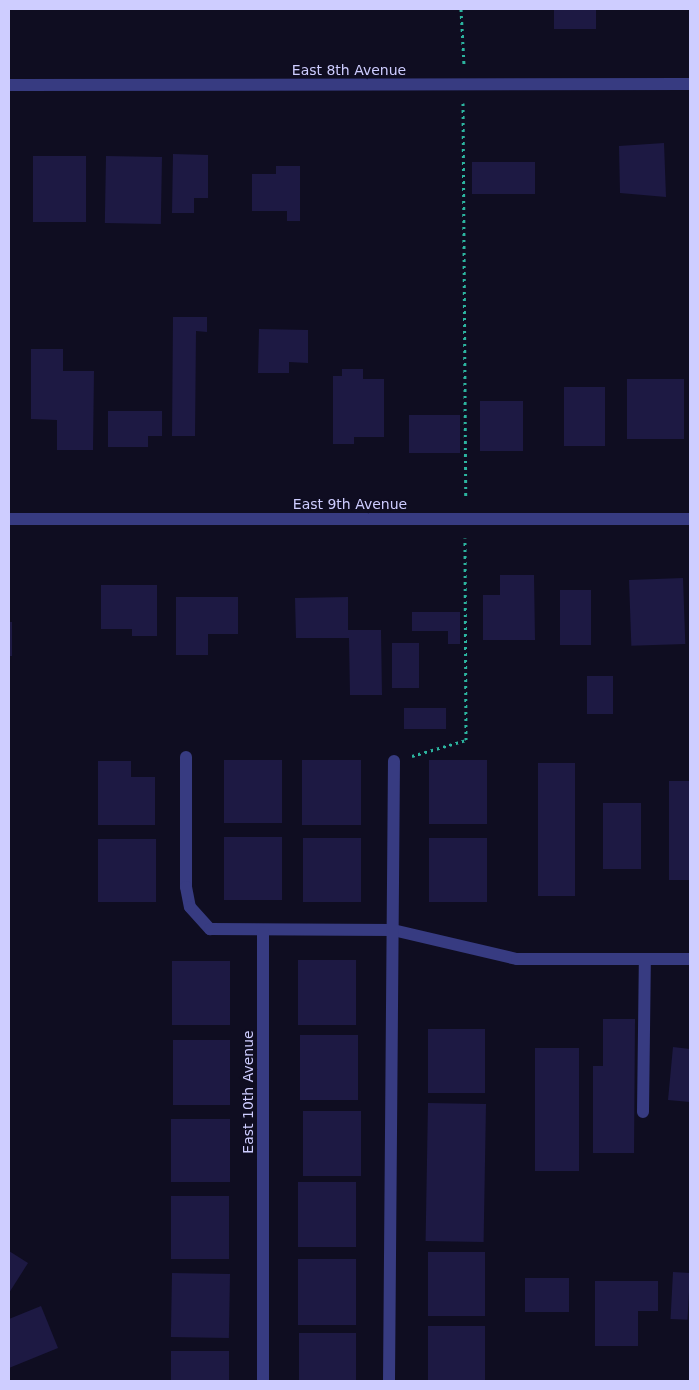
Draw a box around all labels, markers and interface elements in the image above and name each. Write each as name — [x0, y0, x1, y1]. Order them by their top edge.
street label: East 8th Avenue — [292, 62, 406, 78]
street label: East 9th Avenue — [293, 496, 407, 512]
street label: East 10th Avenue — [240, 1030, 256, 1154]

